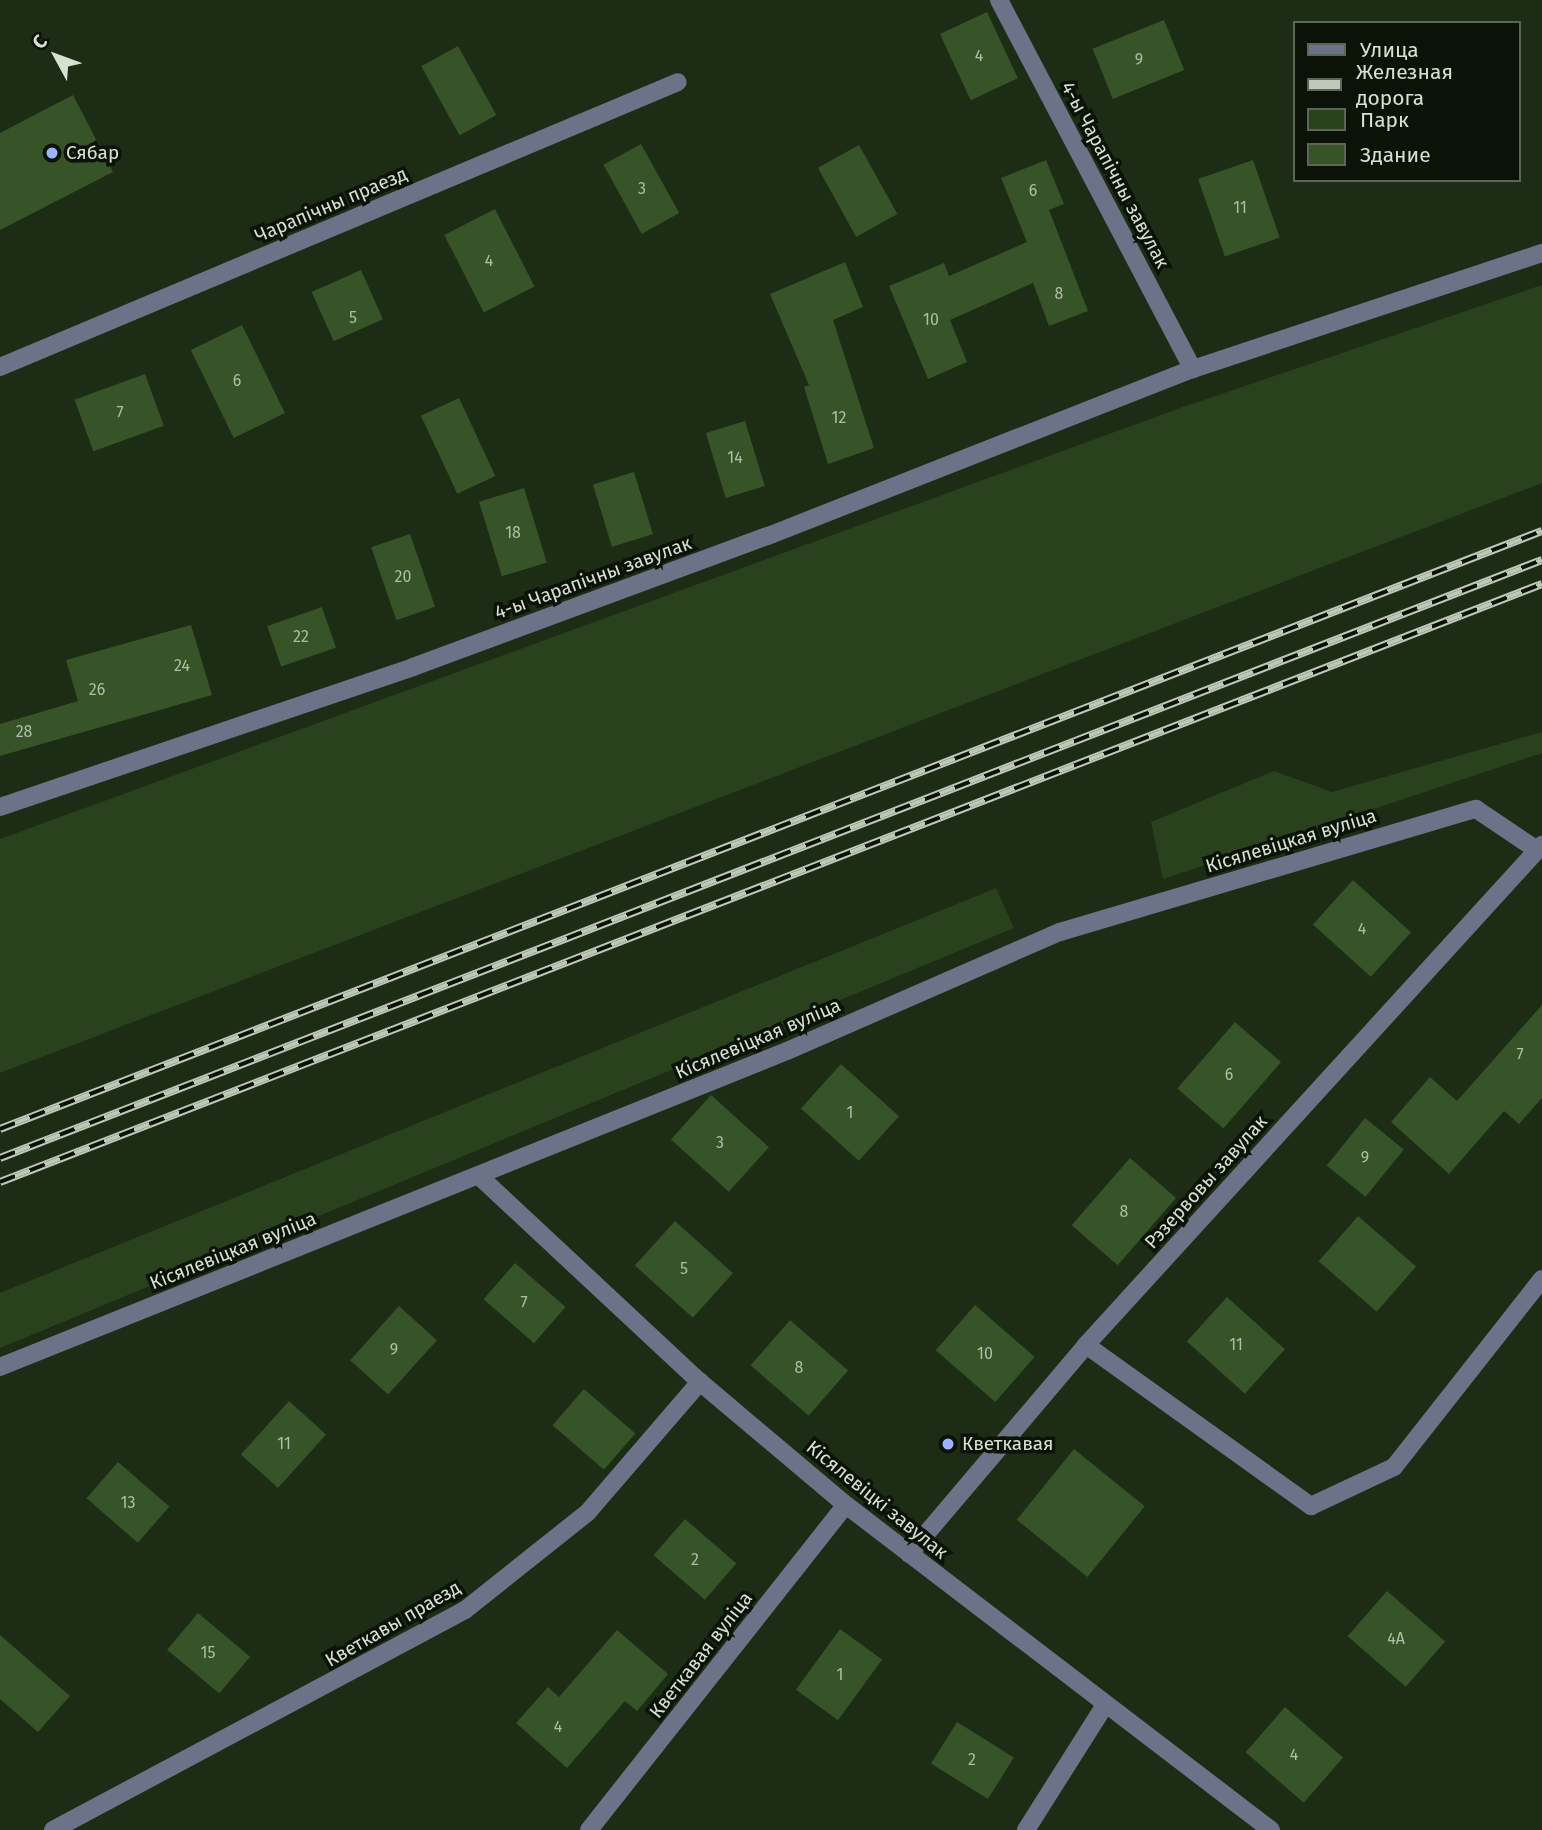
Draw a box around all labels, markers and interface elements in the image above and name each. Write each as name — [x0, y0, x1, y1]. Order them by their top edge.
north arrow — [21, 21, 91, 91]
legend — [1294, 21, 1521, 182]
text: С — [28, 30, 52, 54]
text: Улица — [1360, 37, 1419, 63]
house number: 4 — [975, 46, 983, 66]
house number: 9 — [1135, 50, 1143, 70]
text: Железная дорога — [1356, 59, 1453, 111]
street label: 4-ы Чарапічны завулак — [1056, 78, 1174, 272]
text: Парк — [1360, 107, 1409, 133]
place label: Сябар — [66, 142, 119, 164]
text: Здание — [1360, 142, 1431, 168]
marker: Сябар — [44, 145, 60, 161]
street label: Чарапічны праезд — [251, 163, 411, 247]
house number: 3 — [638, 179, 646, 199]
house number: 6 — [1029, 181, 1037, 201]
house number: 11 — [1233, 198, 1247, 218]
house number: 4 — [485, 251, 493, 271]
house number: 8 — [1055, 284, 1063, 304]
house number: 5 — [349, 308, 357, 328]
house number: 10 — [923, 310, 939, 330]
house number: 6 — [233, 371, 241, 391]
house number: 7 — [116, 403, 124, 423]
house number: 12 — [832, 408, 846, 428]
house number: 14 — [727, 448, 743, 468]
house number: 18 — [505, 523, 521, 543]
street label: 4-ы Чарапічны завулак — [491, 532, 695, 624]
house number: 20 — [395, 567, 411, 587]
house number: 22 — [293, 627, 309, 647]
house number: 24 — [174, 656, 190, 676]
house number: 26 — [89, 680, 105, 700]
house number: 28 — [16, 722, 32, 742]
street label: Кісялевіцкая вуліца — [1203, 804, 1379, 878]
house number: 4 — [1358, 919, 1366, 939]
street label: Кісялевіцкая вуліца — [672, 994, 844, 1084]
house number: 7 — [1516, 1045, 1524, 1065]
house number: 6 — [1225, 1065, 1233, 1085]
house number: 1 — [847, 1103, 853, 1123]
street label: Рэзервовы завулак — [1140, 1110, 1272, 1254]
house number: 3 — [716, 1133, 724, 1153]
house number: 9 — [1361, 1148, 1369, 1168]
house number: 8 — [1120, 1202, 1128, 1222]
street label: Кісялевіцкая вуліца — [147, 1207, 319, 1295]
house number: 5 — [680, 1259, 688, 1279]
house number: 7 — [520, 1293, 528, 1313]
house number: 11 — [1229, 1335, 1243, 1355]
house number: 9 — [390, 1340, 398, 1360]
house number: 10 — [977, 1344, 993, 1364]
house number: 8 — [795, 1358, 803, 1378]
place label: Кветкавая — [962, 1433, 1054, 1455]
house number: 11 — [277, 1434, 291, 1454]
street label: Кісялевіцкі завулак — [802, 1436, 952, 1564]
marker: Кветкавая — [940, 1436, 956, 1452]
house number: 13 — [121, 1493, 135, 1513]
house number: 2 — [691, 1550, 699, 1570]
street label: Кветкавы праезд — [321, 1576, 465, 1672]
street label: Кветкавая вуліца — [645, 1587, 757, 1723]
house number: 4А — [1387, 1629, 1405, 1649]
house number: 15 — [201, 1643, 215, 1663]
house number: 1 — [837, 1665, 843, 1685]
house number: 4 — [554, 1717, 562, 1737]
house number: 4 — [1290, 1745, 1298, 1765]
house number: 2 — [968, 1750, 976, 1770]

